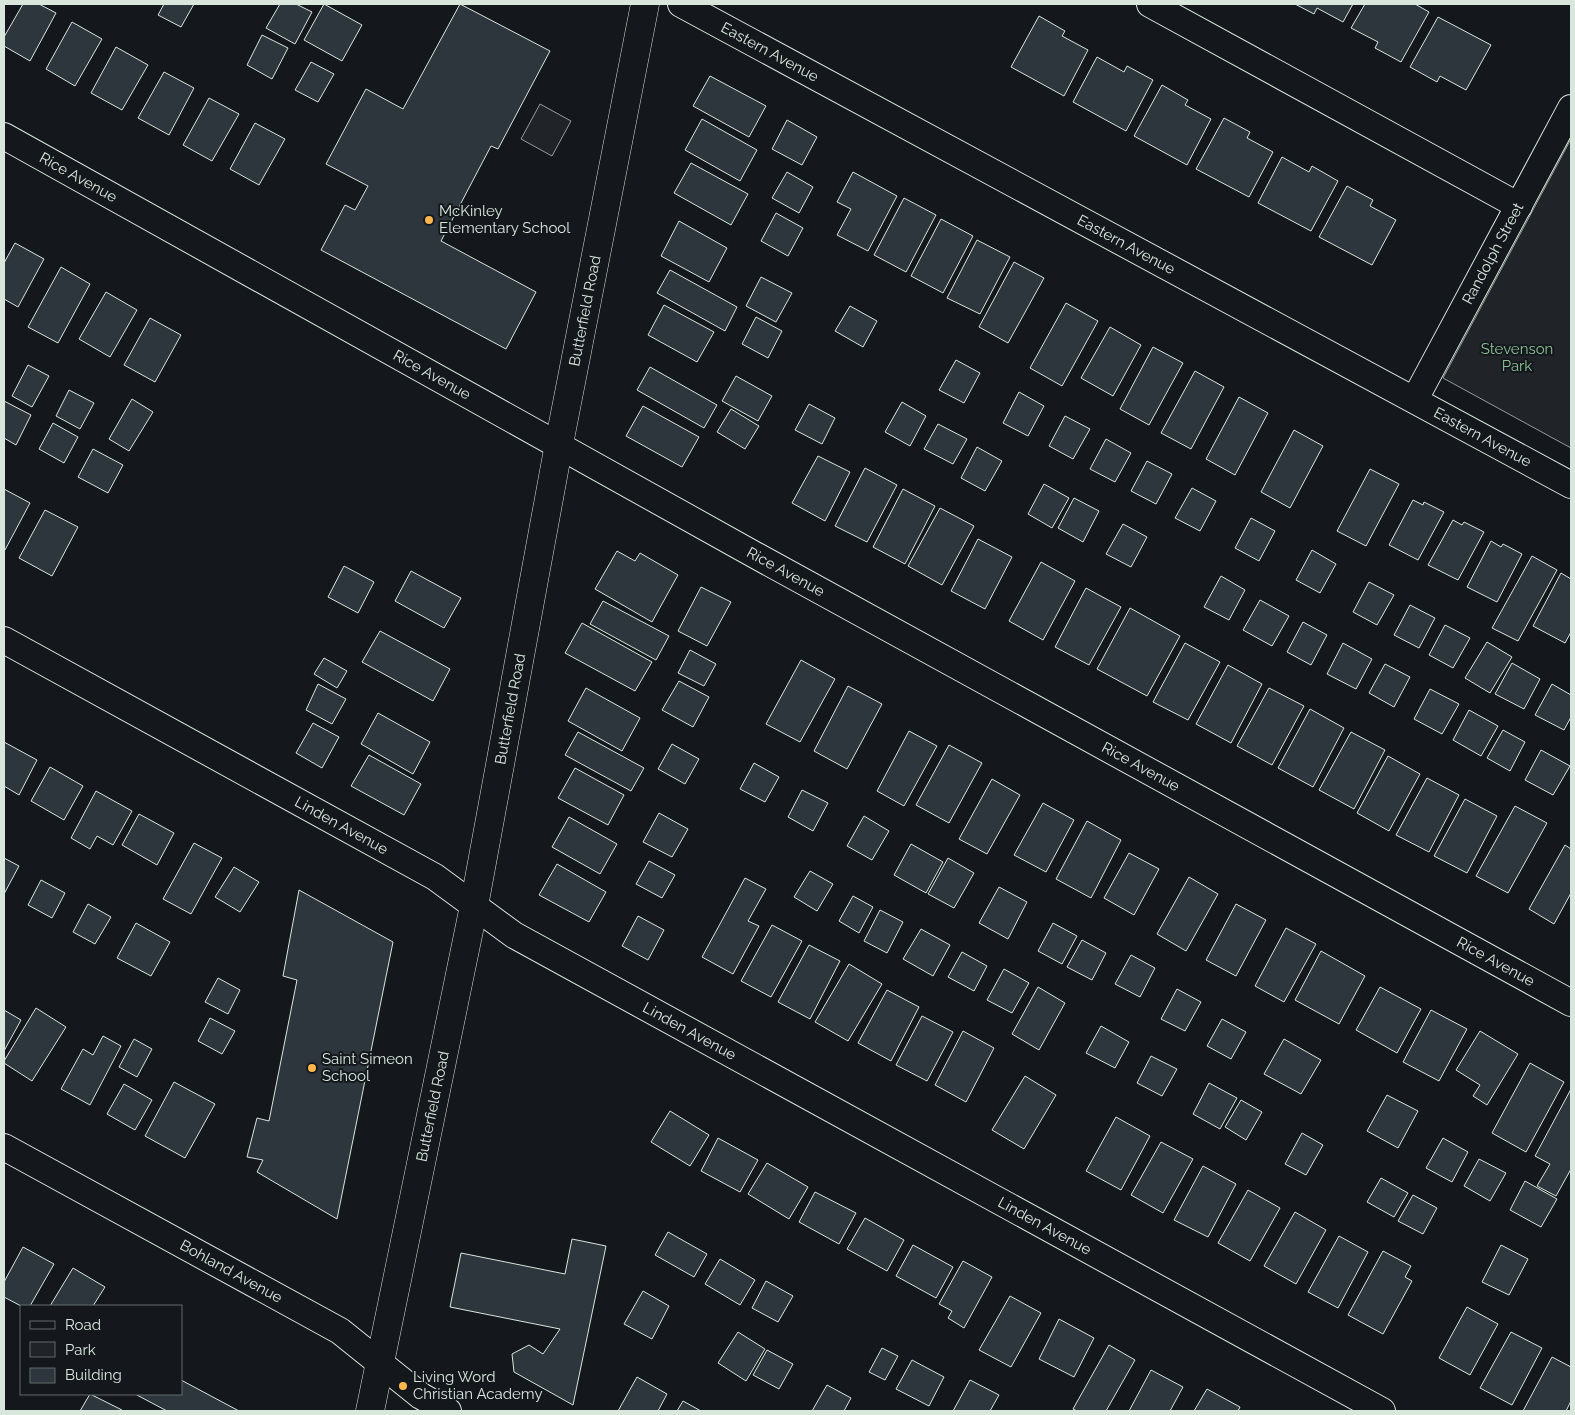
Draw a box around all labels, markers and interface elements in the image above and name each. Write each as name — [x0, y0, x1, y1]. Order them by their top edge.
street label: Eastern Avenue — [718, 18, 822, 86]
street label: Rice Avenue — [36, 149, 120, 206]
street label: Randolph Street — [1458, 200, 1527, 307]
place label: McKinley Elementary School — [439, 202, 571, 237]
street label: Eastern Avenue — [1074, 211, 1178, 278]
marker: McKinley Elementary School — [423, 214, 435, 226]
street label: Butterfield Road — [565, 254, 605, 368]
park label: Stevenson Park — [1481, 340, 1553, 375]
street label: Rice Avenue — [390, 346, 474, 404]
street label: Eastern Avenue — [1431, 403, 1535, 471]
street label: Rice Avenue — [744, 543, 828, 601]
street label: Butterfield Road — [491, 652, 529, 766]
street label: Rice Avenue — [1099, 738, 1183, 795]
street label: Linden Avenue — [292, 793, 391, 858]
street label: Rice Avenue — [1454, 933, 1538, 990]
street label: Linden Avenue — [640, 998, 739, 1064]
street label: Butterfield Road — [413, 1049, 453, 1163]
place label: Saint Simeon School — [322, 1050, 413, 1085]
marker: Saint Simeon School — [306, 1062, 318, 1074]
street label: Linden Avenue — [995, 1193, 1095, 1259]
street label: Bohland Avenue — [177, 1236, 286, 1307]
legend — [20, 1305, 182, 1395]
text: Road — [65, 1316, 101, 1334]
text: Park — [65, 1341, 96, 1359]
text: Building — [65, 1366, 122, 1384]
place label: Living Word Christian Academy — [413, 1368, 543, 1403]
marker: Living Word Christian Academy — [397, 1380, 409, 1392]

